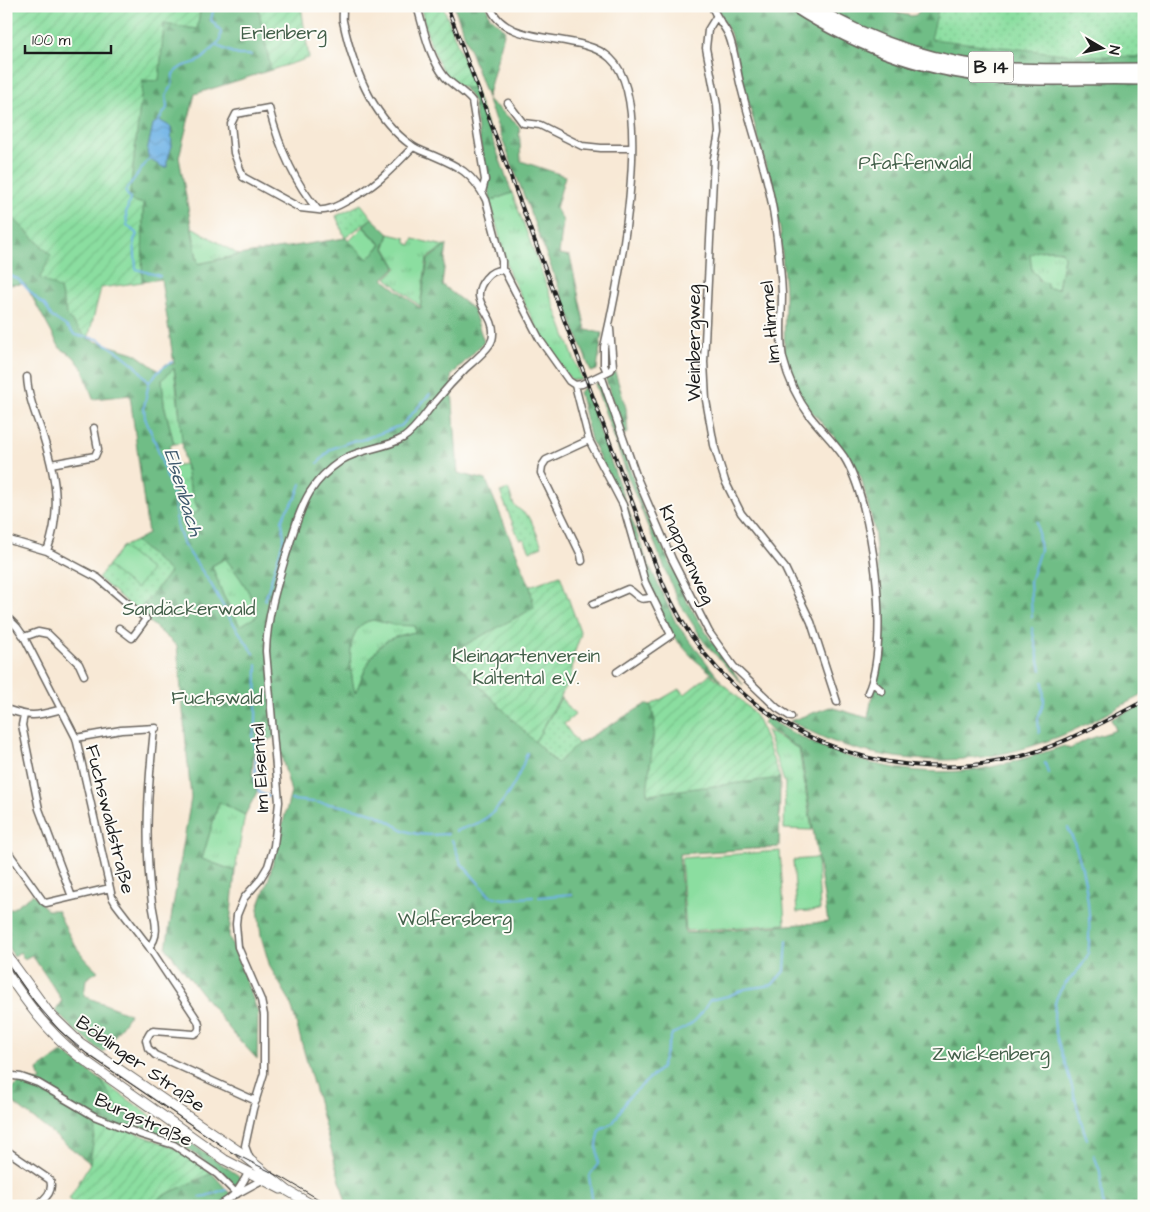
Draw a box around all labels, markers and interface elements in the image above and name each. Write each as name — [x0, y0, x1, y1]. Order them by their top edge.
park label: Erlenberg — [241, 20, 327, 48]
scale bar — [25, 22, 111, 54]
north arrow — [1078, 22, 1128, 72]
text: 100 m — [32, 30, 71, 51]
text: N — [1103, 44, 1124, 56]
road number: B 14 — [968, 52, 1014, 82]
park label: Pfaffenwald — [858, 150, 972, 177]
street label: Im Himmel — [753, 280, 788, 364]
street label: Weinbergweg — [681, 284, 709, 402]
water label: Elsenbach — [157, 445, 210, 540]
street label: Knappenweg — [651, 500, 722, 609]
park label: Sandäckerwald — [123, 596, 256, 623]
park label: Kleingartenverein Kaltental e.V. — [452, 643, 600, 692]
park label: Fuchswald — [171, 685, 263, 712]
street label: Im Elsental — [245, 723, 276, 813]
street label: Fuchswaldstraße — [78, 742, 141, 897]
park label: Wolfersberg — [398, 906, 512, 934]
street label: Böblinger Straße — [69, 1010, 210, 1120]
park label: Zwickenberg — [932, 1041, 1050, 1069]
street label: Burgstraße — [90, 1087, 197, 1155]

